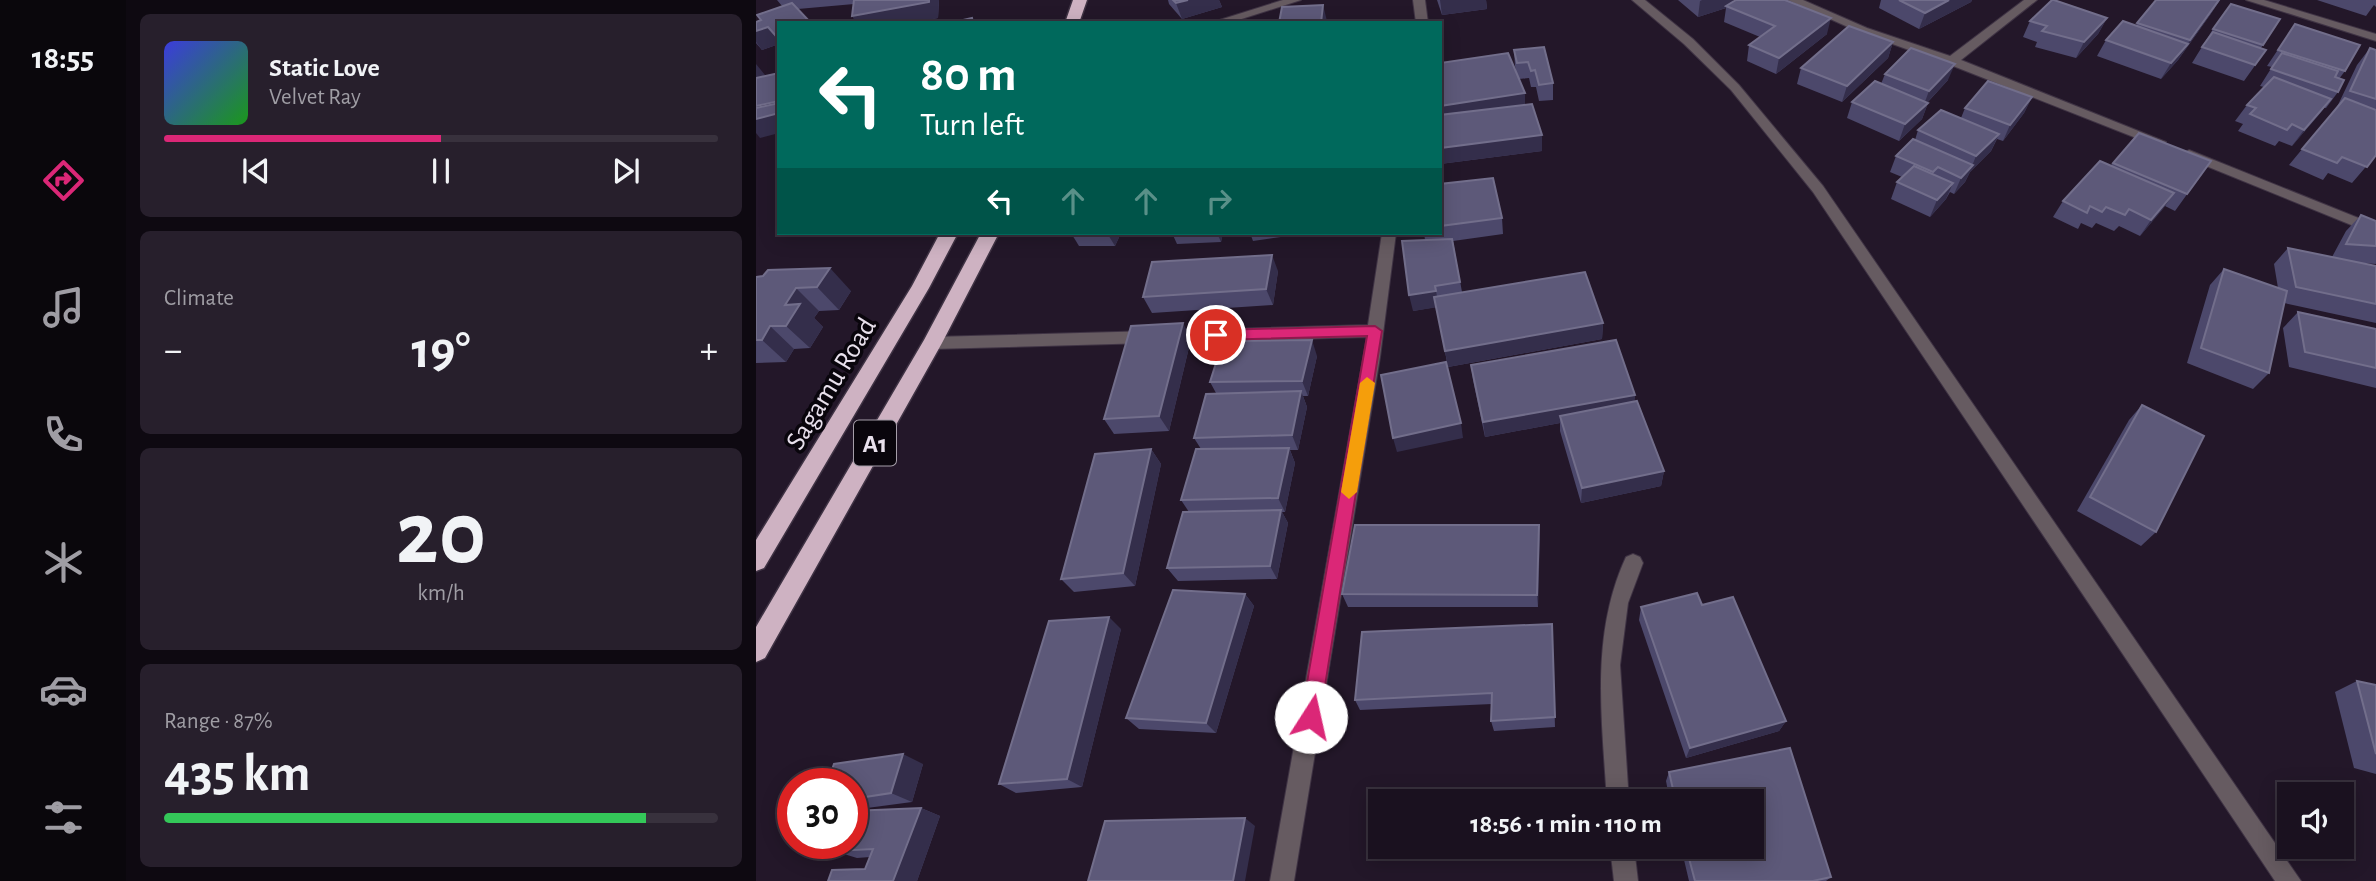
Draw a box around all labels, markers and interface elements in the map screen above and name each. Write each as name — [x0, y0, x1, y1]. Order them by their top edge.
text: 18:55 — [32, 42, 94, 74]
icon: left — [805, 49, 896, 140]
text: 80 m — [920, 51, 1017, 100]
text: Static Love — [269, 55, 380, 81]
text: Velvet Ray — [269, 86, 361, 109]
text: Turn left — [920, 109, 1024, 141]
icon: previous — [237, 152, 275, 190]
icon: pause — [422, 152, 460, 190]
icon: next — [607, 152, 645, 190]
icon: directions — [39, 156, 88, 205]
icon: left — [981, 182, 1019, 220]
icon: ahead — [1054, 182, 1092, 220]
icon: ahead — [1127, 182, 1165, 220]
icon: right — [1200, 182, 1238, 220]
icon: music — [39, 283, 88, 332]
text: Climate — [164, 287, 234, 310]
pin — [1186, 305, 1246, 365]
street label: Sagamu Road — [781, 313, 882, 455]
icon: arrive — [1197, 316, 1235, 354]
text: 19° — [411, 325, 471, 377]
text: − — [164, 332, 182, 370]
text: + — [700, 332, 718, 370]
icon: phone — [39, 410, 88, 459]
road number: A1 — [854, 420, 896, 466]
text: 20 — [396, 489, 486, 580]
icon: climate — [39, 538, 88, 587]
text: km/h — [417, 582, 465, 605]
icon: car — [39, 665, 88, 714]
position arrow — [1274, 680, 1348, 754]
text: Range · 87% — [164, 710, 273, 733]
text: 435 km — [164, 748, 311, 800]
speed limit sign: 30 — [777, 768, 868, 859]
map controls — [2277, 782, 2354, 859]
button: sound — [2277, 782, 2354, 859]
icon: filters — [39, 793, 88, 842]
text: 18:56 · 1 min · 110 m — [1470, 811, 1662, 837]

